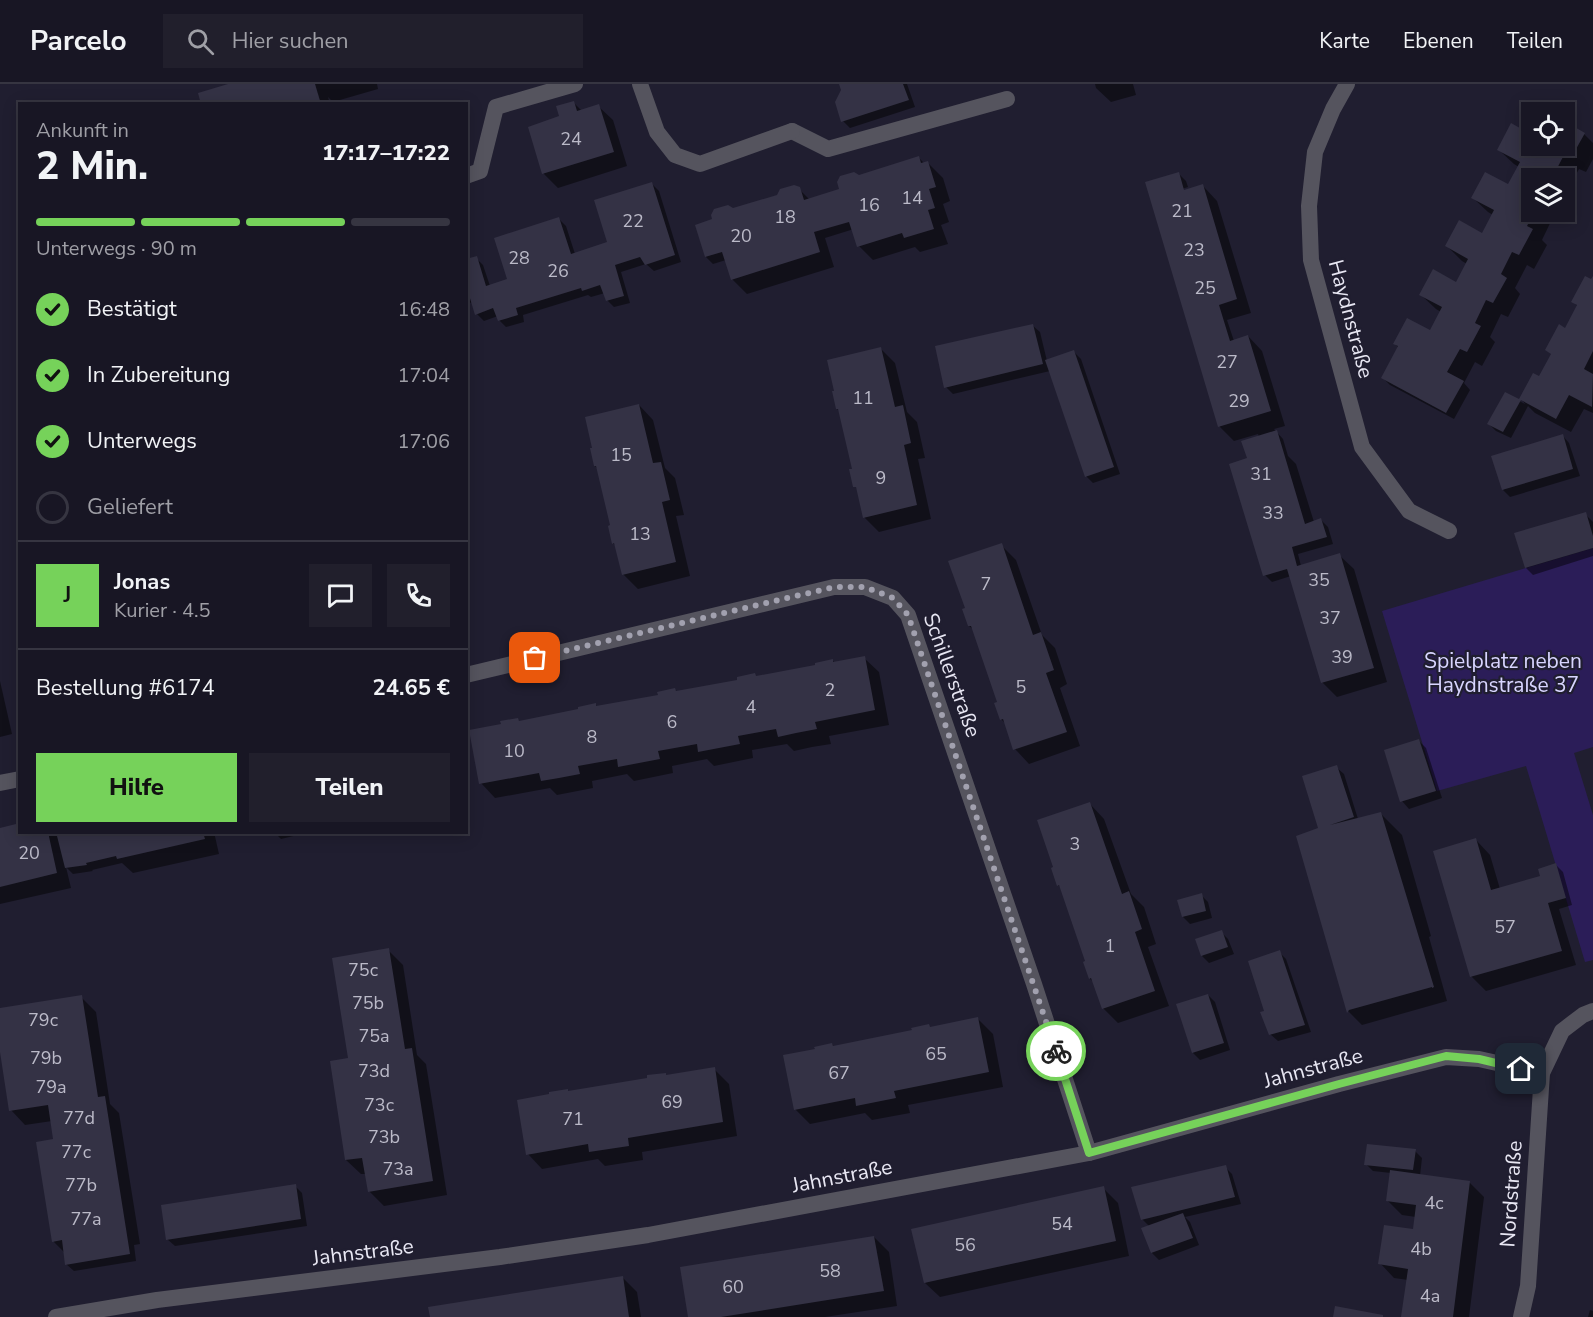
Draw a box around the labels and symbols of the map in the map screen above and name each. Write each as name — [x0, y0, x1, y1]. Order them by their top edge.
house number: 24 — [560, 127, 582, 151]
house number: 14 — [901, 186, 923, 210]
house number: 16 — [858, 193, 880, 217]
house number: 21 — [1171, 199, 1193, 223]
house number: 18 — [774, 205, 796, 229]
house number: 22 — [622, 209, 644, 233]
house number: 20 — [730, 224, 752, 248]
house number: 23 — [1183, 238, 1205, 262]
house number: 28 — [508, 246, 530, 270]
street label: Haydnstraße — [1322, 257, 1380, 381]
house number: 26 — [547, 259, 569, 283]
house number: 25 — [1194, 276, 1216, 300]
house number: 27 — [1216, 350, 1238, 374]
house number: 11 — [852, 386, 874, 410]
house number: 29 — [1228, 389, 1250, 413]
house number: 15 — [610, 443, 632, 467]
house number: 31 — [1250, 462, 1272, 486]
house number: 9 — [876, 466, 886, 490]
house number: 33 — [1262, 501, 1284, 525]
house number: 13 — [629, 522, 651, 546]
house number: 35 — [1308, 568, 1330, 592]
house number: 7 — [981, 572, 991, 596]
house number: 37 — [1319, 606, 1341, 630]
street label: Schillerstraße — [917, 609, 987, 741]
pin — [509, 632, 560, 683]
house number: 39 — [1331, 645, 1353, 669]
park label: Spielplatz neben Haydnstraße 37 — [1424, 647, 1582, 699]
house number: 5 — [1016, 675, 1026, 699]
house number: 2 — [825, 678, 835, 702]
house number: 4 — [746, 695, 757, 719]
house number: 6 — [667, 710, 677, 734]
house number: 8 — [587, 725, 597, 749]
house number: 10 — [503, 739, 525, 763]
house number: 3 — [1070, 832, 1080, 856]
house number: 20 — [18, 841, 40, 865]
house number: 57 — [1494, 915, 1516, 939]
house number: 1 — [1105, 934, 1115, 958]
house number: 75c — [348, 958, 378, 982]
house number: 75b — [352, 991, 384, 1015]
house number: 79c — [28, 1008, 58, 1032]
courier — [1026, 1021, 1086, 1081]
house number: 75a — [358, 1024, 390, 1048]
street label: Jahnstraße — [1259, 1041, 1366, 1095]
house number: 65 — [925, 1042, 947, 1066]
pin — [1495, 1043, 1546, 1094]
house number: 79b — [30, 1046, 62, 1070]
house number: 73d — [358, 1059, 390, 1083]
house number: 67 — [828, 1061, 850, 1085]
house number: 79a — [35, 1075, 67, 1099]
house number: 69 — [661, 1090, 683, 1114]
house number: 73c — [364, 1093, 394, 1117]
house number: 77d — [63, 1106, 95, 1130]
house number: 71 — [562, 1107, 584, 1131]
house number: 73b — [368, 1125, 400, 1149]
house number: 77c — [61, 1140, 91, 1164]
street label: Nordstraße — [1493, 1140, 1529, 1248]
street label: Jahnstraße — [788, 1153, 895, 1200]
house number: 73a — [382, 1157, 414, 1181]
house number: 77b — [65, 1173, 97, 1197]
house number: 4c — [1424, 1191, 1444, 1215]
house number: 77a — [70, 1207, 102, 1231]
house number: 54 — [1051, 1212, 1073, 1236]
street label: Jahnstraße — [310, 1232, 415, 1272]
house number: 56 — [954, 1233, 976, 1257]
house number: 4b — [1410, 1237, 1432, 1261]
house number: 58 — [819, 1259, 841, 1283]
house number: 60 — [722, 1275, 744, 1299]
house number: 4a — [1420, 1284, 1440, 1308]

